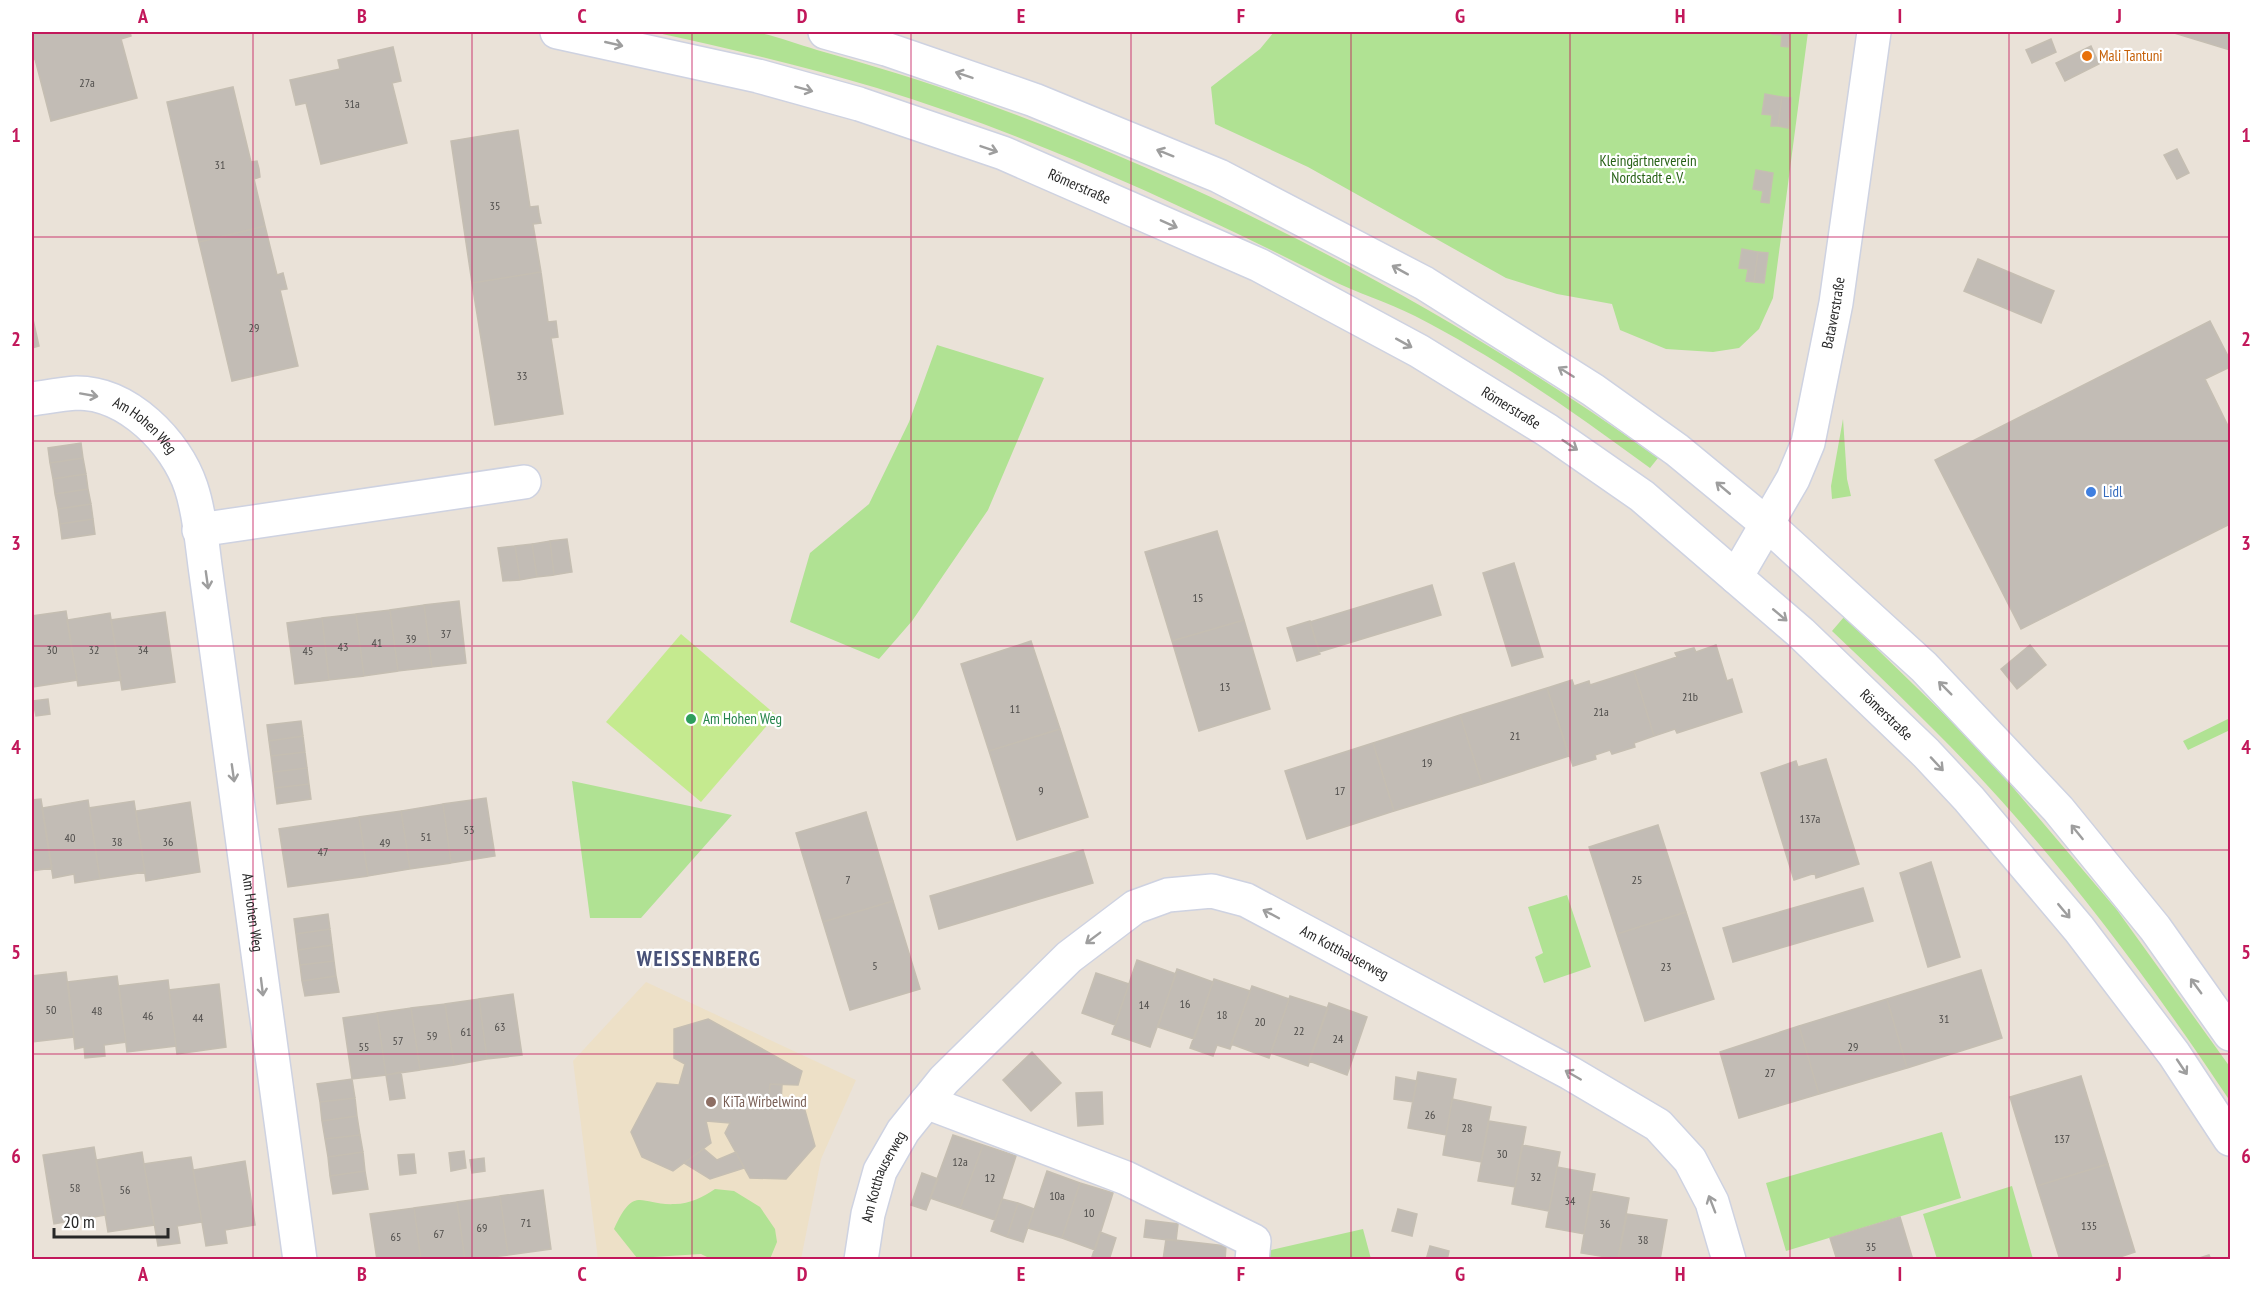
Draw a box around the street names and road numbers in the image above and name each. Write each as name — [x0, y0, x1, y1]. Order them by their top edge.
street label: Römerstraße — [1045, 164, 1114, 208]
street label: Bataverstraße — [1817, 276, 1849, 350]
street label: Römerstraße — [1478, 382, 1544, 433]
street label: Am Hohen Weg — [110, 392, 181, 457]
street label: Römerstraße — [1856, 685, 1917, 744]
street label: Am Hohen Weg — [238, 872, 268, 953]
street label: Am Kotthauserweg — [1297, 921, 1392, 983]
street label: Am Kotthauserweg — [857, 1127, 910, 1224]

